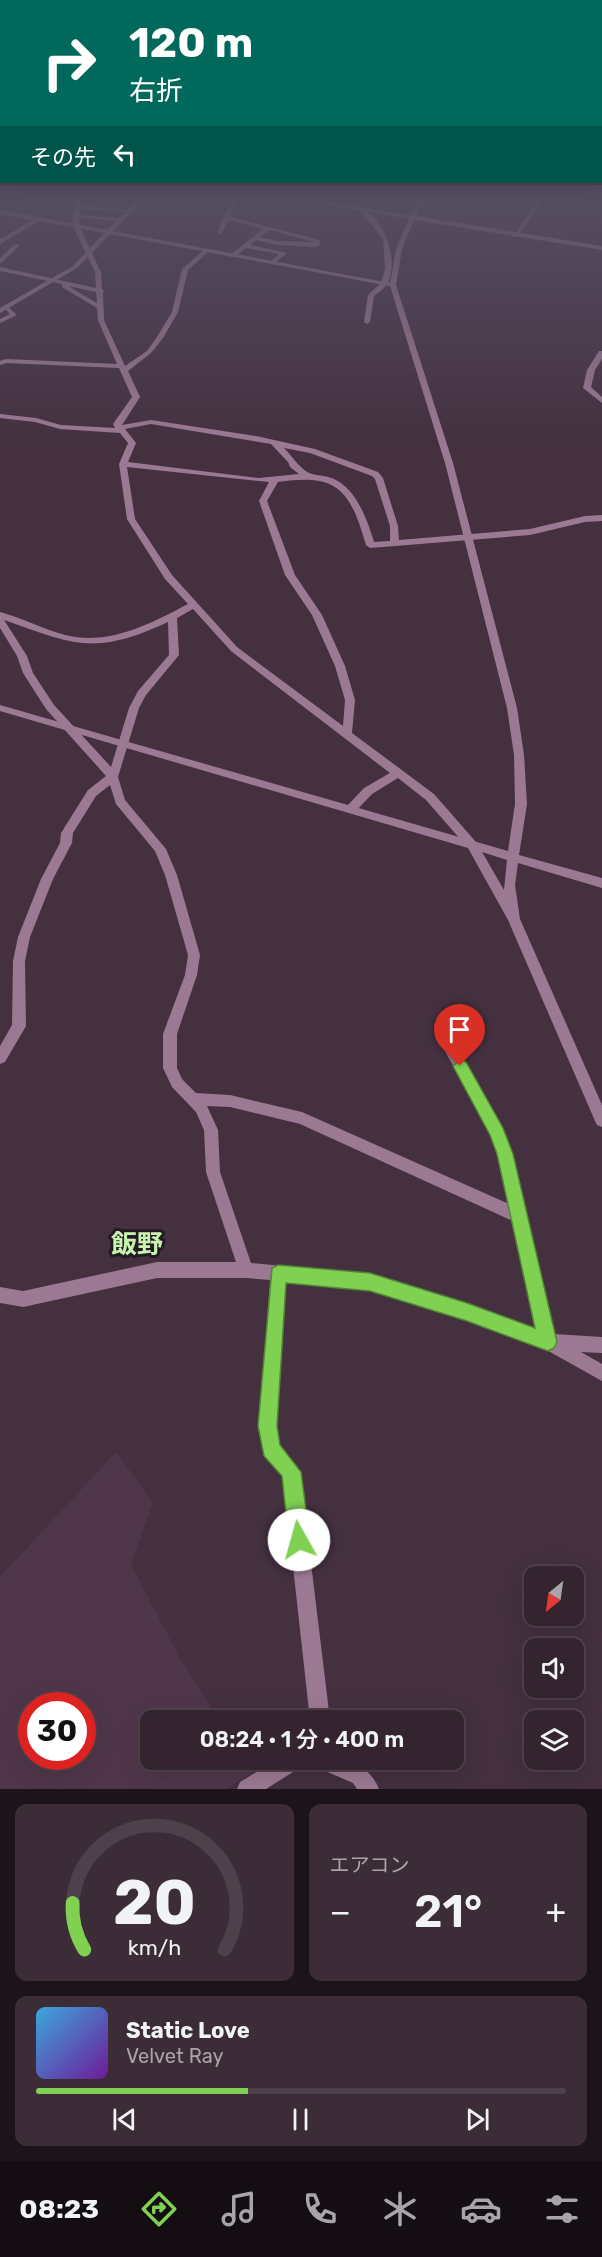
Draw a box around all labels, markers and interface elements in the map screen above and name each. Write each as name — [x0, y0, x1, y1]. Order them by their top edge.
text: 120 m — [129, 18, 253, 68]
icon: right — [30, 24, 108, 102]
text: 右折 — [129, 75, 183, 107]
icon: left — [108, 138, 141, 171]
text: その先 — [30, 144, 96, 171]
pin — [434, 1004, 485, 1066]
icon: arrive — [443, 1013, 476, 1046]
district label: 飯野 — [111, 1229, 163, 1260]
position arrow — [267, 1508, 331, 1572]
north arrow — [524, 1566, 584, 1626]
map controls — [524, 1566, 584, 1770]
button: sound — [524, 1638, 584, 1698]
speed limit sign: 30 — [18, 1692, 96, 1770]
button: layers — [524, 1710, 584, 1770]
text: 08:24 · 1 分 · 400 m — [200, 1726, 404, 1753]
text: エアコン — [330, 1853, 410, 1877]
text: 20 — [113, 1866, 196, 1940]
text: 21° — [414, 1885, 482, 1938]
text: − — [330, 1892, 351, 1931]
text: + — [545, 1892, 566, 1931]
text: km/h — [127, 1935, 181, 1960]
text: Static Love — [126, 2017, 250, 2044]
text: Velvet Ray — [126, 2044, 224, 2068]
icon: previous — [108, 2103, 141, 2136]
icon: pause — [284, 2103, 317, 2136]
icon: next — [461, 2103, 494, 2136]
icon: directions — [138, 2188, 180, 2230]
icon: music — [218, 2188, 260, 2230]
icon: phone — [299, 2188, 341, 2230]
icon: climate — [379, 2188, 421, 2230]
icon: car — [460, 2188, 502, 2230]
icon: filters — [541, 2188, 583, 2230]
text: 08:23 — [19, 2193, 99, 2225]

